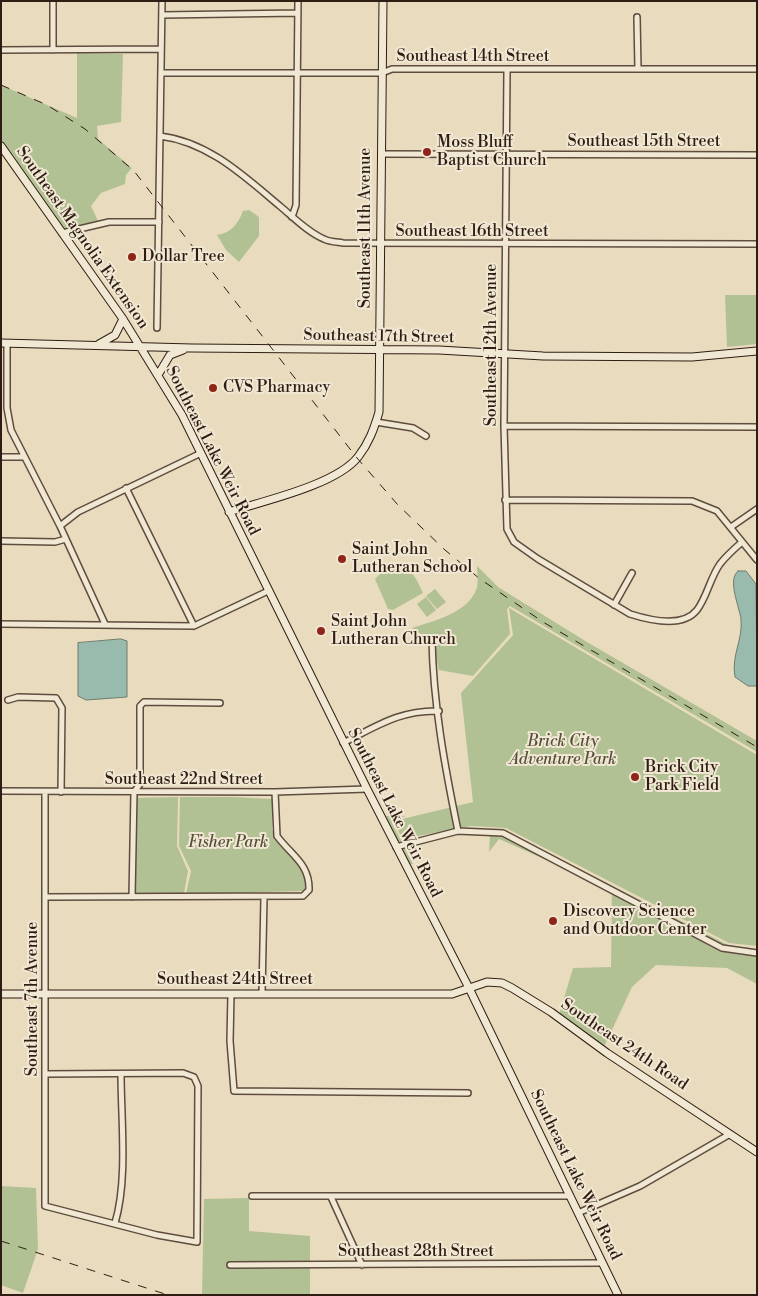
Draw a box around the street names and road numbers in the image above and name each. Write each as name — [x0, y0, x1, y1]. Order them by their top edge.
street label: Southeast 14th Street — [397, 47, 549, 67]
street label: Southeast 15th Street — [568, 132, 720, 152]
street label: Southeast Magnolia Extension — [11, 143, 153, 333]
street label: Southeast 11th Avenue — [356, 148, 376, 308]
street label: Southeast 16th Street — [395, 222, 549, 242]
street label: Southeast 12th Avenue — [482, 264, 502, 426]
street label: Southeast 17th Street — [303, 326, 455, 348]
street label: Southeast Lake Weir Road — [161, 363, 263, 539]
street label: Southeast Lake Weir Road — [343, 725, 445, 901]
street label: Southeast 22nd Street — [105, 770, 263, 790]
street label: Southeast 7th Avenue — [23, 922, 43, 1076]
street label: Southeast 24th Street — [157, 970, 313, 990]
street label: Southeast 24th Road — [557, 995, 691, 1095]
street label: Southeast Lake Weir Road — [525, 1087, 625, 1263]
street label: Southeast 28th Street — [338, 1242, 494, 1262]

